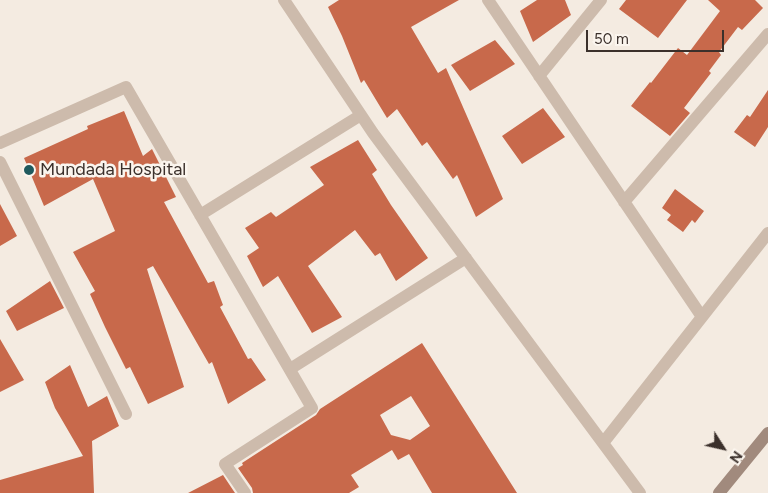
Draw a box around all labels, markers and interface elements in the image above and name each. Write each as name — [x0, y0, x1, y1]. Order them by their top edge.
scale bar — [588, 20, 726, 52]
text: 50 m — [594, 30, 629, 48]
place label: Mundada Hospital — [40, 159, 186, 181]
marker: Mundada Hospital — [22, 163, 36, 177]
north arrow — [698, 423, 748, 473]
text: N — [726, 448, 746, 466]

